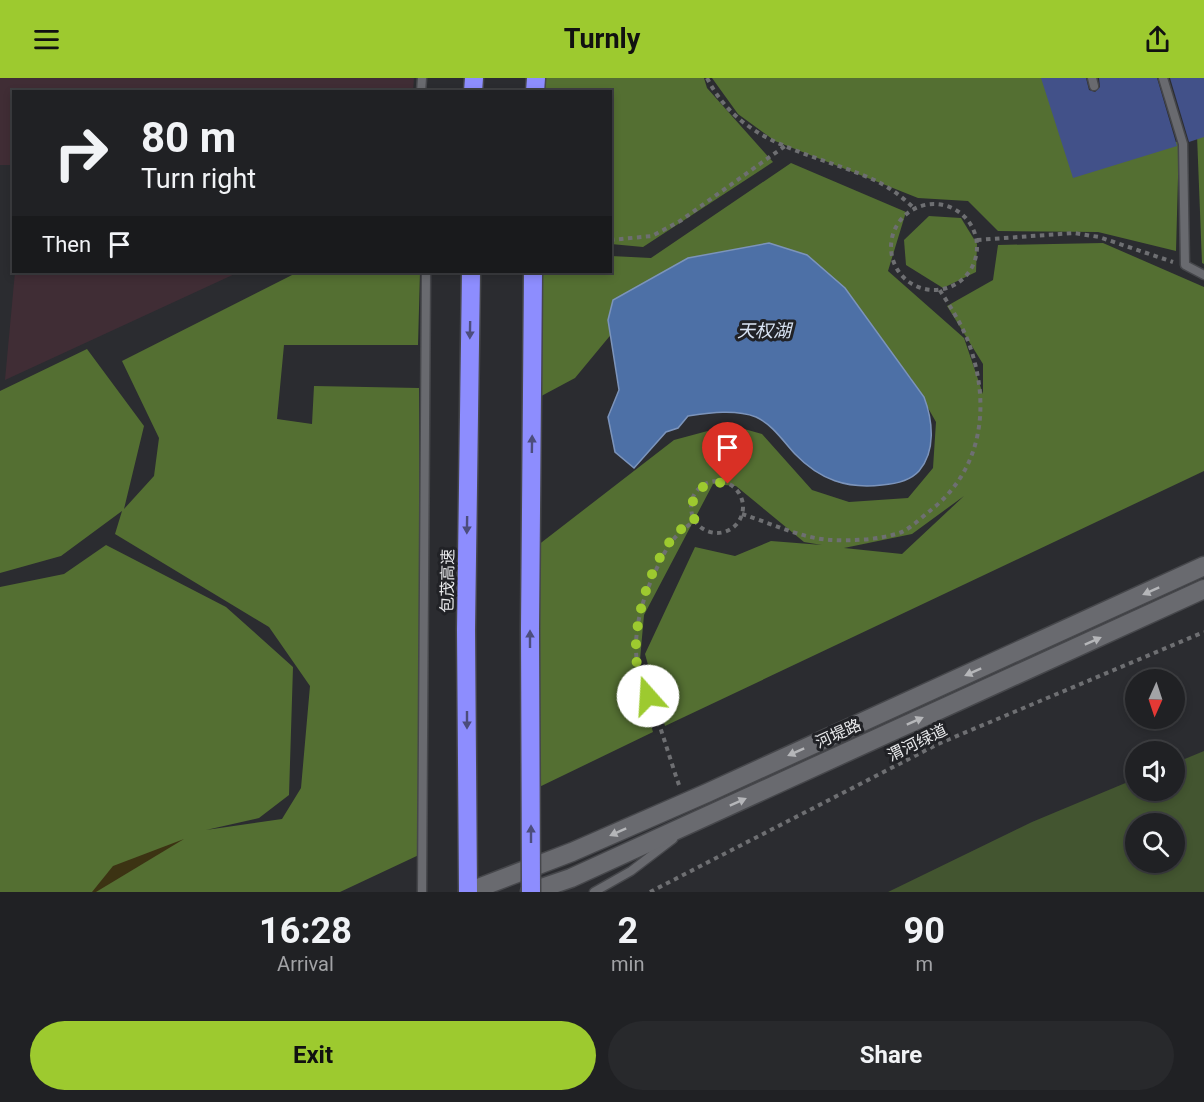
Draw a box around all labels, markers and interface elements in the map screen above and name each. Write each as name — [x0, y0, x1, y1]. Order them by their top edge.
icon: menu — [30, 23, 63, 56]
text: Turnly — [564, 23, 640, 55]
icon: share — [1141, 23, 1174, 56]
text: 80 m — [141, 113, 236, 162]
icon: right — [42, 114, 120, 192]
text: Turn right — [141, 163, 256, 195]
icon: arrive — [103, 228, 136, 261]
text: Then — [42, 232, 91, 257]
one-way arrow — [465, 320, 475, 339]
water label: 天权湖 — [737, 320, 794, 341]
pin — [702, 422, 753, 484]
icon: arrive — [711, 431, 744, 464]
one-way arrow — [527, 434, 537, 453]
one-way arrow — [463, 515, 472, 534]
street label: 包茂高速 — [437, 549, 458, 613]
one-way arrow — [1142, 587, 1160, 596]
one-way arrow — [525, 629, 535, 648]
one-way arrow — [1084, 636, 1101, 645]
position arrow — [616, 664, 680, 728]
one-way arrow — [965, 667, 982, 676]
north arrow — [1125, 669, 1185, 729]
map controls — [1125, 669, 1185, 873]
one-way arrow — [462, 710, 472, 729]
street label: 河堤路 — [812, 715, 864, 752]
one-way arrow — [907, 716, 925, 726]
street label: 渭河绿道 — [884, 720, 950, 765]
button: sound — [1125, 741, 1185, 801]
one-way arrow — [787, 748, 805, 758]
one-way arrow — [729, 797, 746, 806]
button: search — [1125, 813, 1185, 873]
one-way arrow — [526, 824, 536, 843]
one-way arrow — [609, 827, 626, 836]
text: 16:28 — [259, 910, 352, 952]
text: 2 — [617, 910, 638, 952]
text: 90 — [904, 910, 945, 952]
text: Arrival — [277, 952, 334, 976]
text: min — [611, 952, 644, 976]
text: m — [915, 952, 933, 976]
button: Exit — [30, 1021, 596, 1090]
button: Share — [608, 1021, 1174, 1090]

